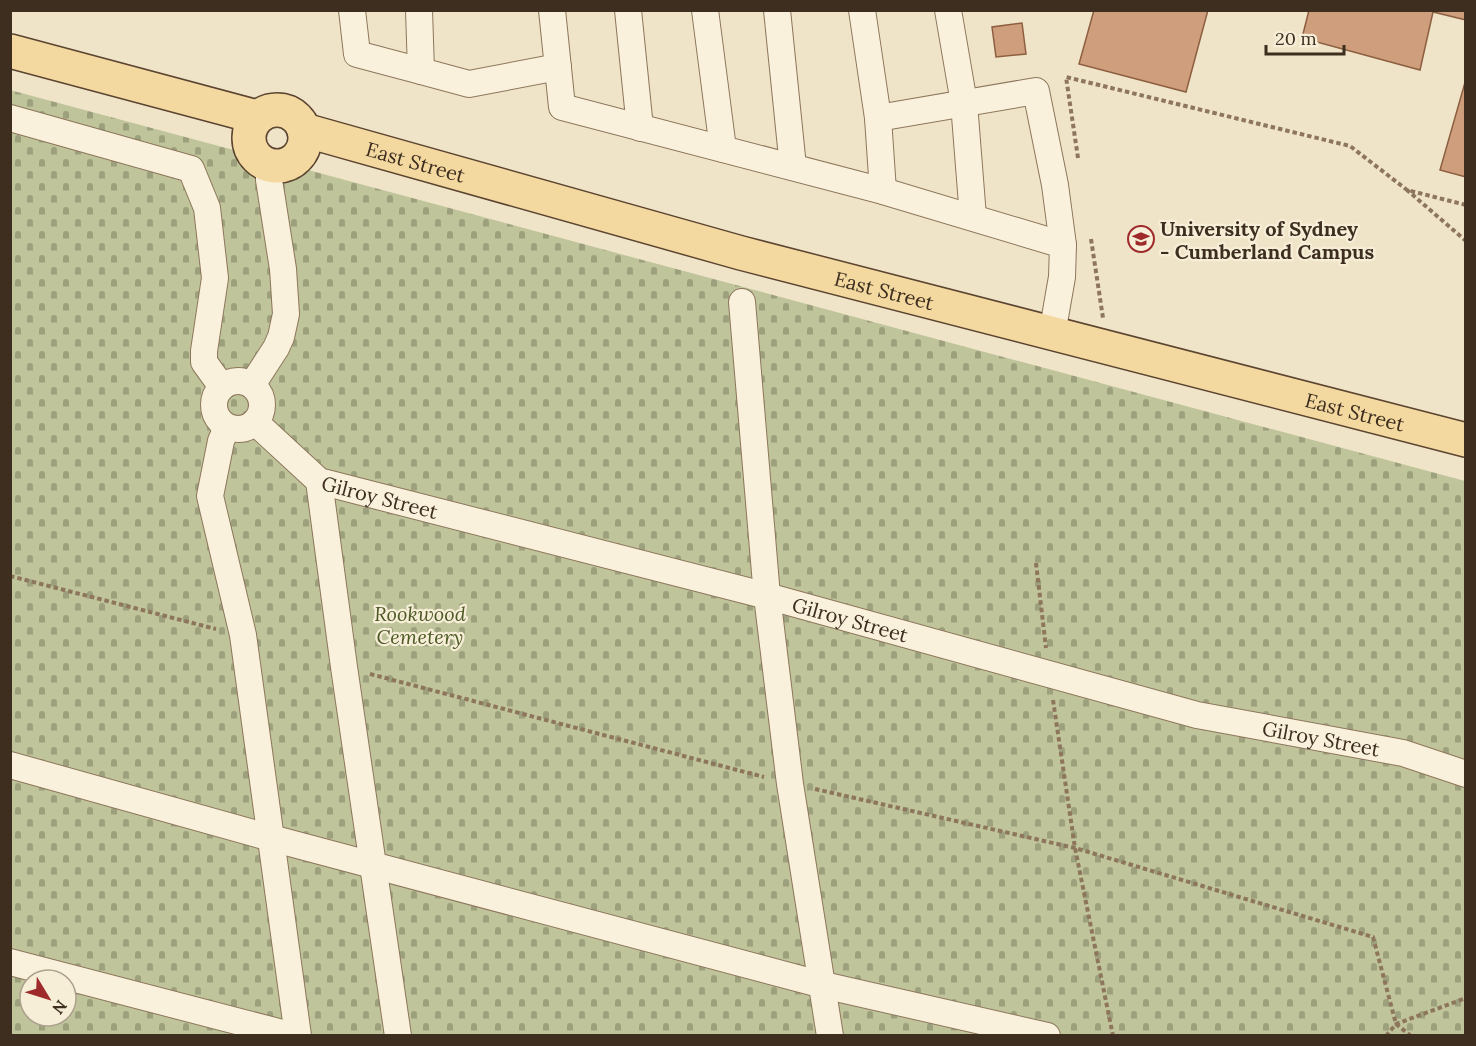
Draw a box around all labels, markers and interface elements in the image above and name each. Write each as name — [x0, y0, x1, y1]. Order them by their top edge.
scale bar — [1266, 18, 1344, 56]
text: 20 m — [1275, 27, 1317, 50]
street label: East Street — [363, 136, 468, 187]
place label: University of Sydney - Cumberland Campus — [1160, 216, 1374, 264]
school or university icon: University of Sydney - Cumberland Campus — [1126, 224, 1156, 254]
street label: East Street — [832, 265, 937, 315]
street label: East Street — [1303, 387, 1408, 436]
street label: Gilroy Street — [319, 470, 441, 524]
street label: Gilroy Street — [790, 591, 911, 647]
park label: Rookwood Cemetery — [374, 601, 467, 649]
street label: Gilroy Street — [1260, 715, 1382, 761]
north arrow — [18, 968, 78, 1028]
text: N — [48, 996, 72, 1018]

